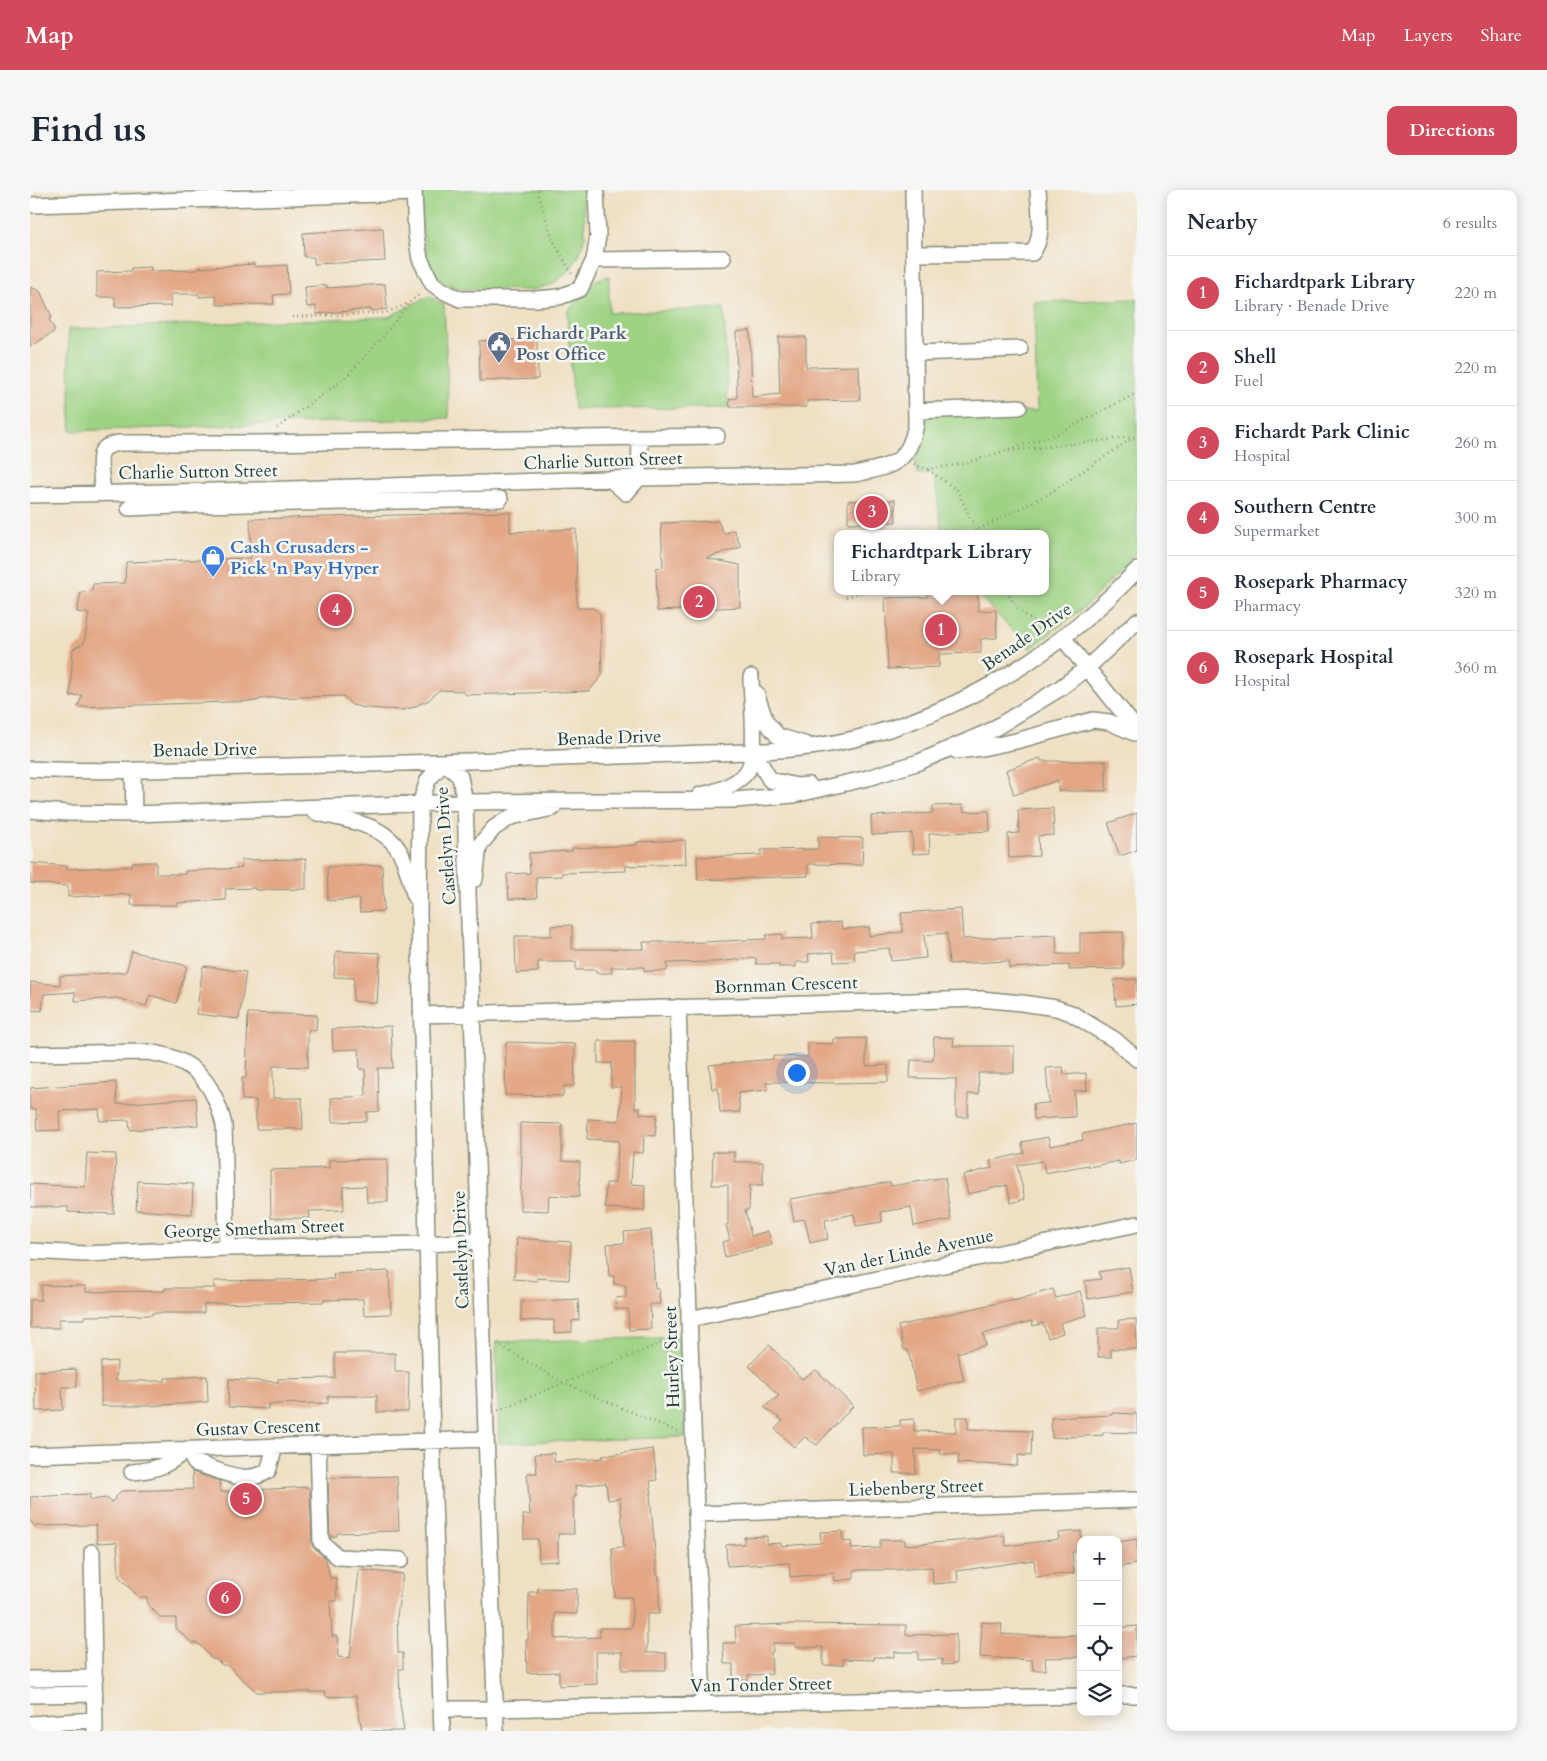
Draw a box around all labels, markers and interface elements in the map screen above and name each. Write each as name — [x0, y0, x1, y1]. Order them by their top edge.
text: Map — [25, 19, 74, 52]
text: Map — [1341, 23, 1376, 48]
text: Layers — [1404, 23, 1453, 48]
text: Share — [1481, 23, 1522, 48]
text: Find us — [30, 106, 146, 154]
button: Directions — [1387, 106, 1517, 155]
text: Nearby — [1187, 208, 1258, 237]
text: 6 results — [1443, 212, 1497, 234]
text: Fichardtpark Library — [1234, 269, 1415, 295]
text: 1 — [1199, 282, 1207, 304]
text: 220 m — [1455, 282, 1497, 304]
text: Library · Benade Drive — [1234, 295, 1389, 317]
place label: Fichardt Park Post Office — [516, 321, 628, 367]
public building icon: Fichardt Park Post Office — [486, 330, 512, 364]
text: Shell — [1234, 344, 1276, 370]
text: 2 — [1199, 357, 1207, 379]
text: 220 m — [1455, 357, 1497, 379]
text: Fuel — [1234, 370, 1263, 392]
text: Fichardt Park Clinic — [1234, 419, 1410, 445]
text: 3 — [1199, 432, 1207, 454]
text: 260 m — [1455, 432, 1497, 454]
text: Hospital — [1234, 445, 1290, 467]
street label: Charlie Sutton Street — [523, 446, 683, 476]
street label: Charlie Sutton Street — [118, 458, 278, 486]
pin: 3 — [856, 493, 888, 531]
text: Southern Centre — [1234, 494, 1376, 520]
text: 4 — [1199, 507, 1207, 529]
text: 300 m — [1455, 507, 1497, 529]
text: Supermarket — [1234, 520, 1320, 542]
popup — [834, 530, 1049, 595]
place label: Cash Crusaders - Pick 'n Pay Hyper — [230, 535, 380, 581]
text: Fichardtpark Library — [851, 539, 1032, 565]
shop icon: Cash Crusaders - Pick 'n Pay Hyper — [200, 544, 226, 578]
text: Library — [851, 565, 901, 587]
text: Rosepark Pharmacy — [1234, 569, 1408, 595]
text: 5 — [1199, 582, 1207, 604]
text: 320 m — [1455, 582, 1497, 604]
pin: 2 — [683, 583, 715, 621]
pin: 4 — [320, 591, 352, 629]
text: Pharmacy — [1234, 595, 1301, 617]
street label: Benade Drive — [977, 597, 1077, 677]
pin: 1 — [925, 611, 957, 649]
text: Rosepark Hospital — [1234, 644, 1393, 670]
text: 6 — [1199, 657, 1207, 679]
text: 360 m — [1455, 657, 1497, 679]
text: Hospital — [1234, 670, 1290, 692]
street label: Benade Drive — [556, 724, 662, 752]
street label: Benade Drive — [153, 737, 257, 763]
street label: Castlelyn Drive — [429, 786, 463, 906]
street label: Bornman Crescent — [714, 970, 859, 1000]
your location — [784, 1060, 810, 1086]
street label: Castlelyn Drive — [446, 1190, 476, 1310]
street label: George Smetham Street — [163, 1213, 345, 1245]
street label: Van der Linde Avenue — [822, 1223, 996, 1283]
street label: Hurley Street — [658, 1305, 686, 1408]
street label: Gustav Crescent — [195, 1413, 321, 1443]
street label: Liebenberg Street — [848, 1473, 984, 1503]
pin: 5 — [230, 1480, 262, 1518]
map controls — [1077, 1536, 1122, 1716]
button: + — [1077, 1536, 1122, 1581]
pin: 6 — [209, 1579, 241, 1617]
button: − — [1077, 1581, 1122, 1626]
button: locate — [1077, 1626, 1122, 1671]
street label: Van Tonder Street — [690, 1671, 832, 1699]
button: layers — [1077, 1671, 1122, 1716]

